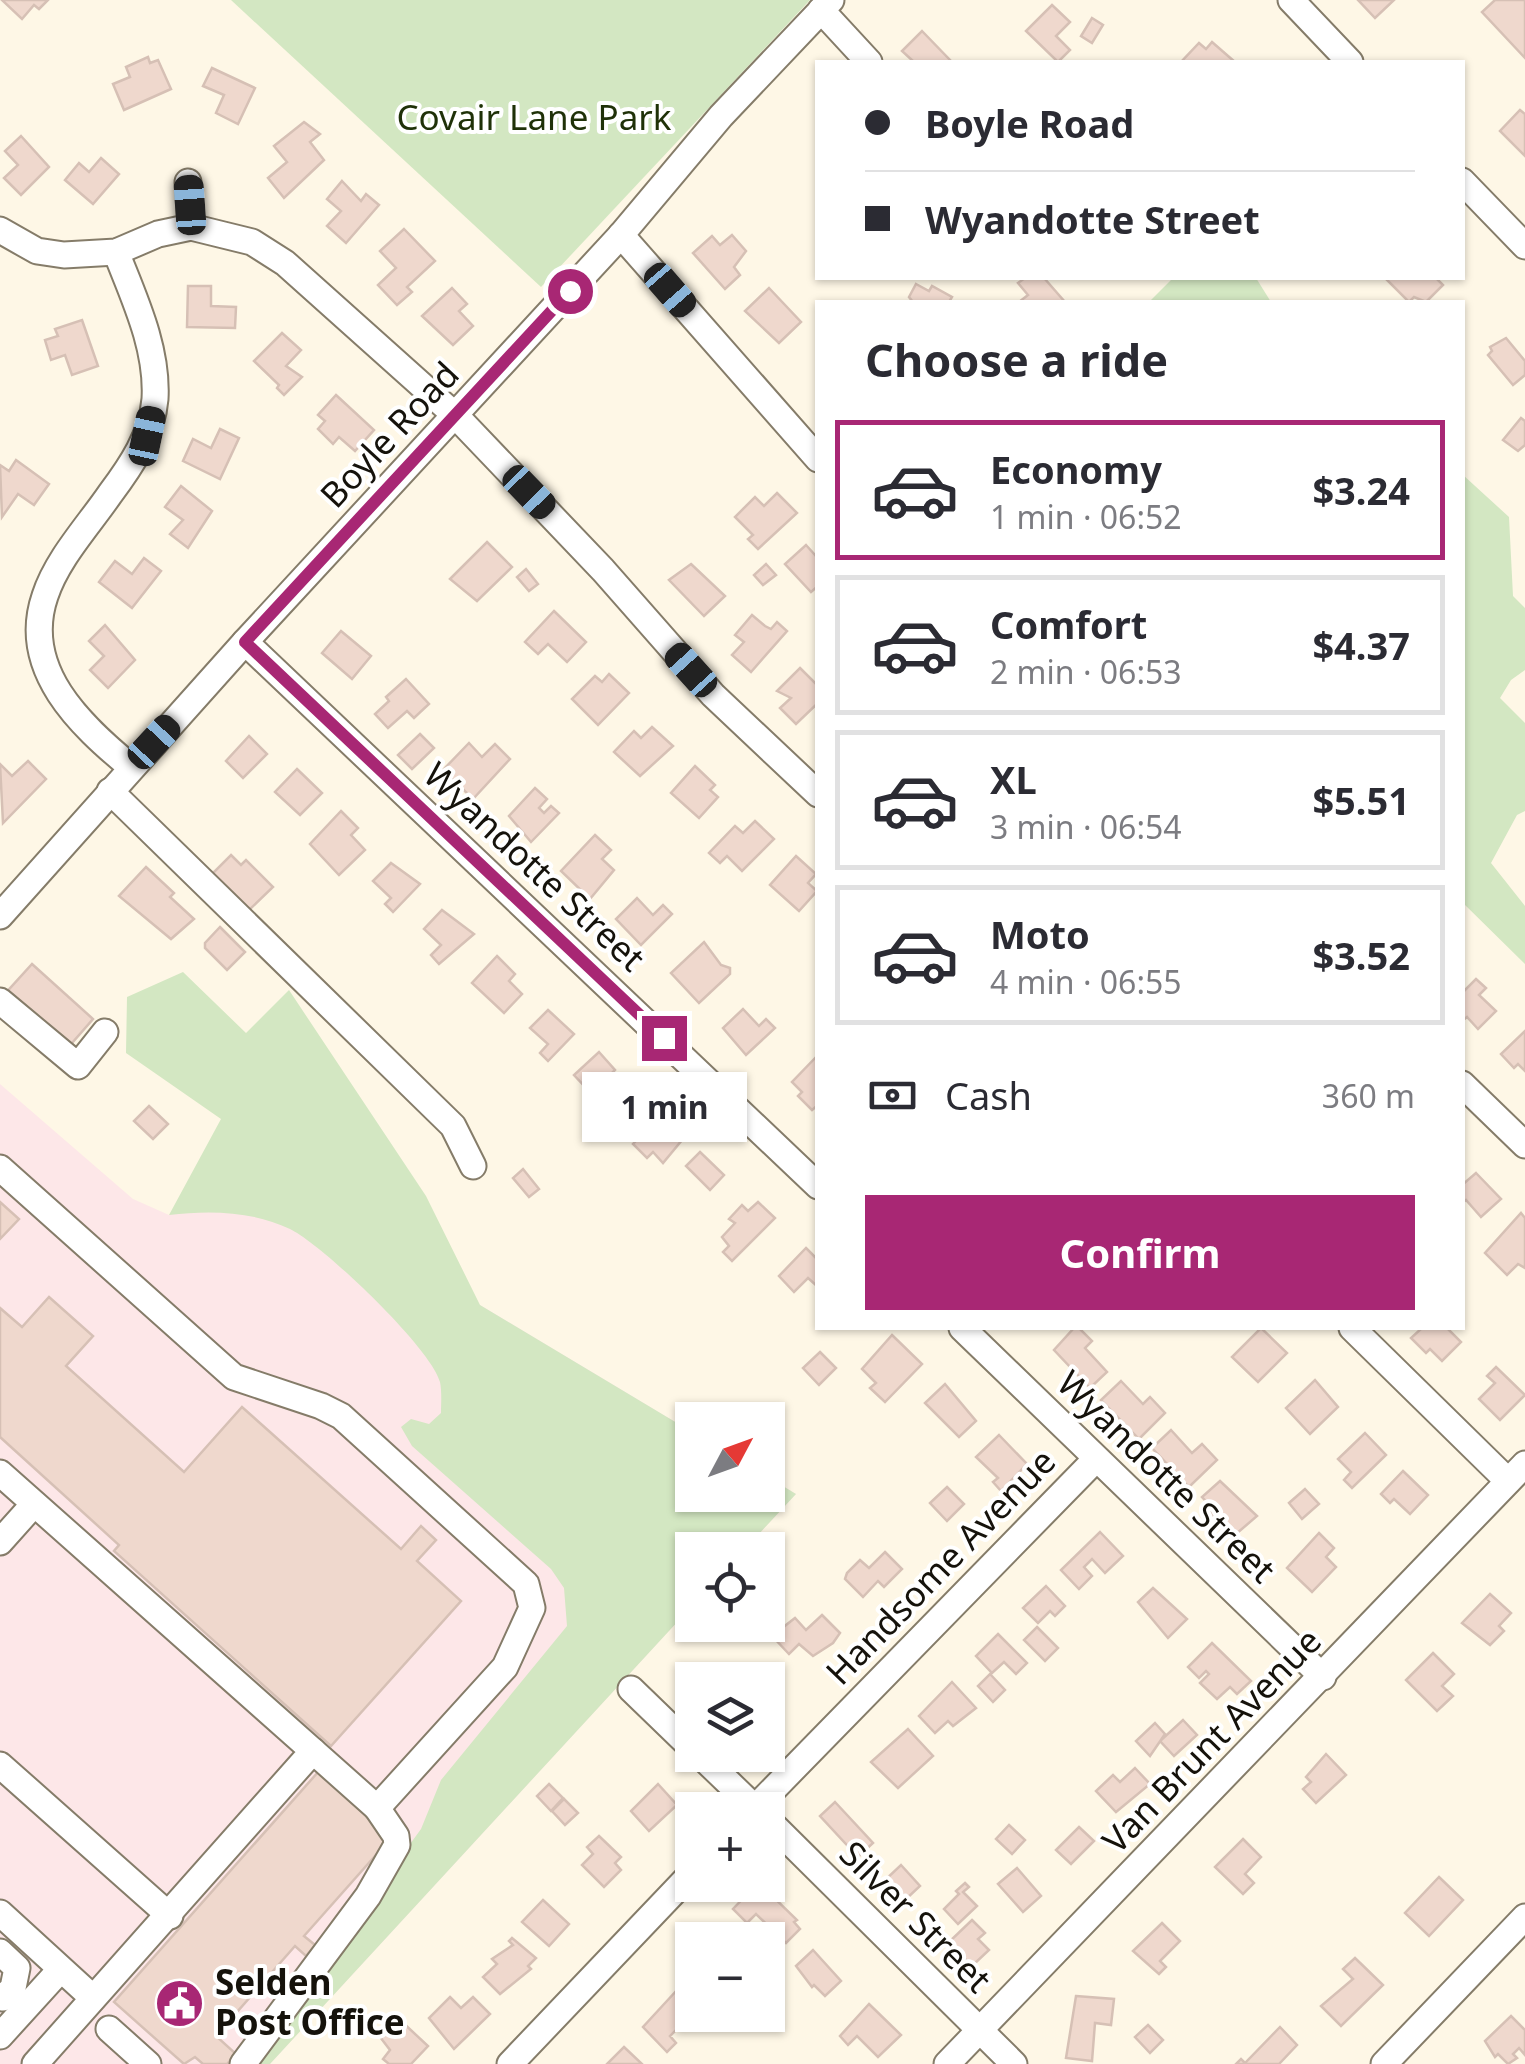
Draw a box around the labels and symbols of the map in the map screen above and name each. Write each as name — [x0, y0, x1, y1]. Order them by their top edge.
park label: Covair Lane Park — [397, 93, 672, 140]
car — [173, 174, 207, 236]
car — [639, 258, 701, 322]
route start — [548, 269, 593, 314]
street label: Boyle Road — [309, 351, 469, 517]
car — [126, 404, 168, 468]
car — [497, 460, 561, 524]
car — [660, 638, 722, 702]
car — [123, 710, 185, 774]
street label: Wyandotte Street — [414, 751, 656, 981]
route end — [642, 1016, 687, 1061]
callout: 1 min — [582, 1073, 746, 1143]
street label: Wyandotte Street — [1048, 1360, 1286, 1592]
north arrow — [675, 1402, 785, 1512]
street label: Handsome Avenue — [815, 1438, 1065, 1694]
street label: Van Brunt Avenue — [1091, 1617, 1331, 1863]
street label: Silver Street — [830, 1830, 1002, 2002]
place label: Selden Post Office — [215, 1958, 405, 2045]
public building icon: Selden Post Office — [154, 1977, 206, 2029]

